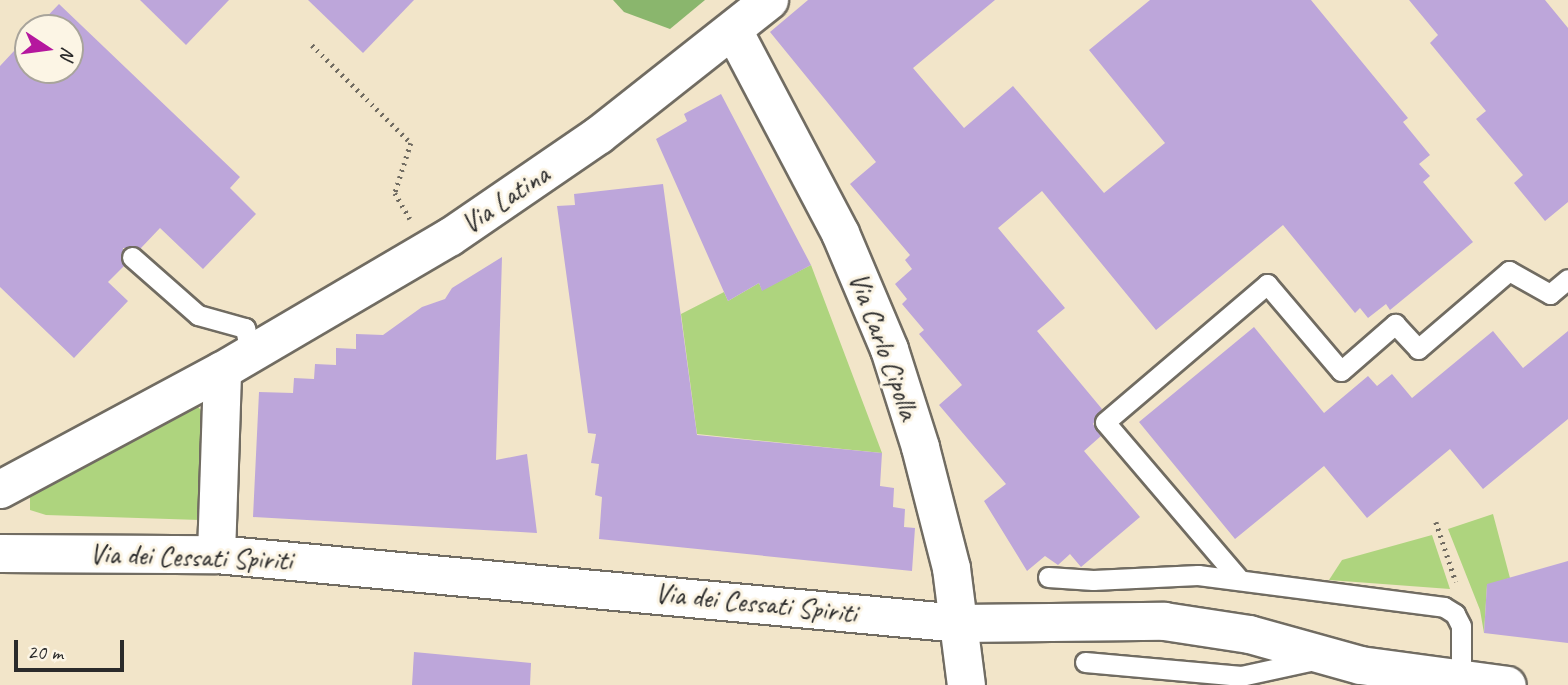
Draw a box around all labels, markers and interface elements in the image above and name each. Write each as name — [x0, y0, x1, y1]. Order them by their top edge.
north arrow — [14, 14, 84, 84]
text: N — [54, 45, 81, 62]
street label: Via Latina — [454, 157, 556, 241]
street label: Via Carlo Cipolla — [842, 268, 926, 424]
street label: Via dei Cessati Spiriti — [89, 537, 293, 577]
street label: Via dei Cessati Spiriti — [654, 576, 858, 630]
scale bar — [18, 626, 128, 670]
text: 20 m — [27, 639, 63, 665]

